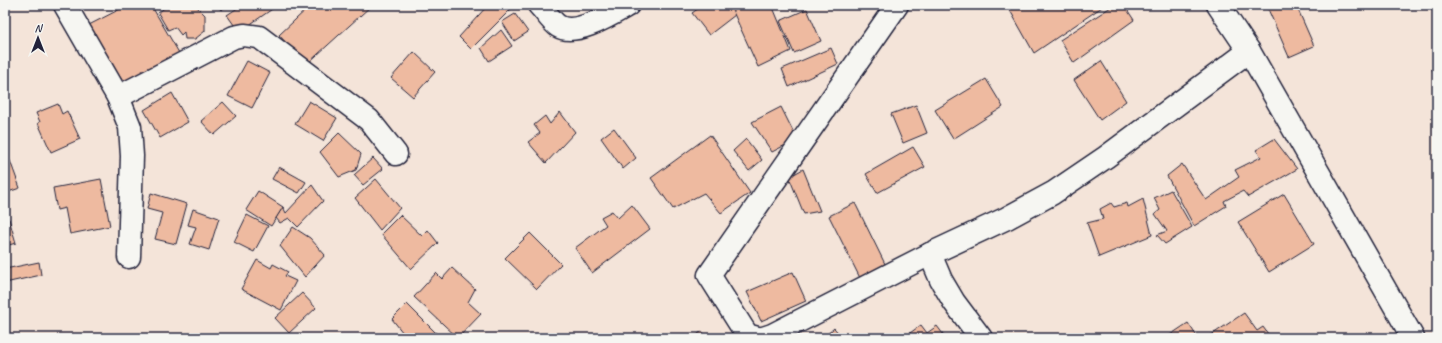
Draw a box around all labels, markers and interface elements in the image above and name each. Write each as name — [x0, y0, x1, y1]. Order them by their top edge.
north arrow — [18, 18, 58, 58]
text: N — [35, 21, 44, 35]

